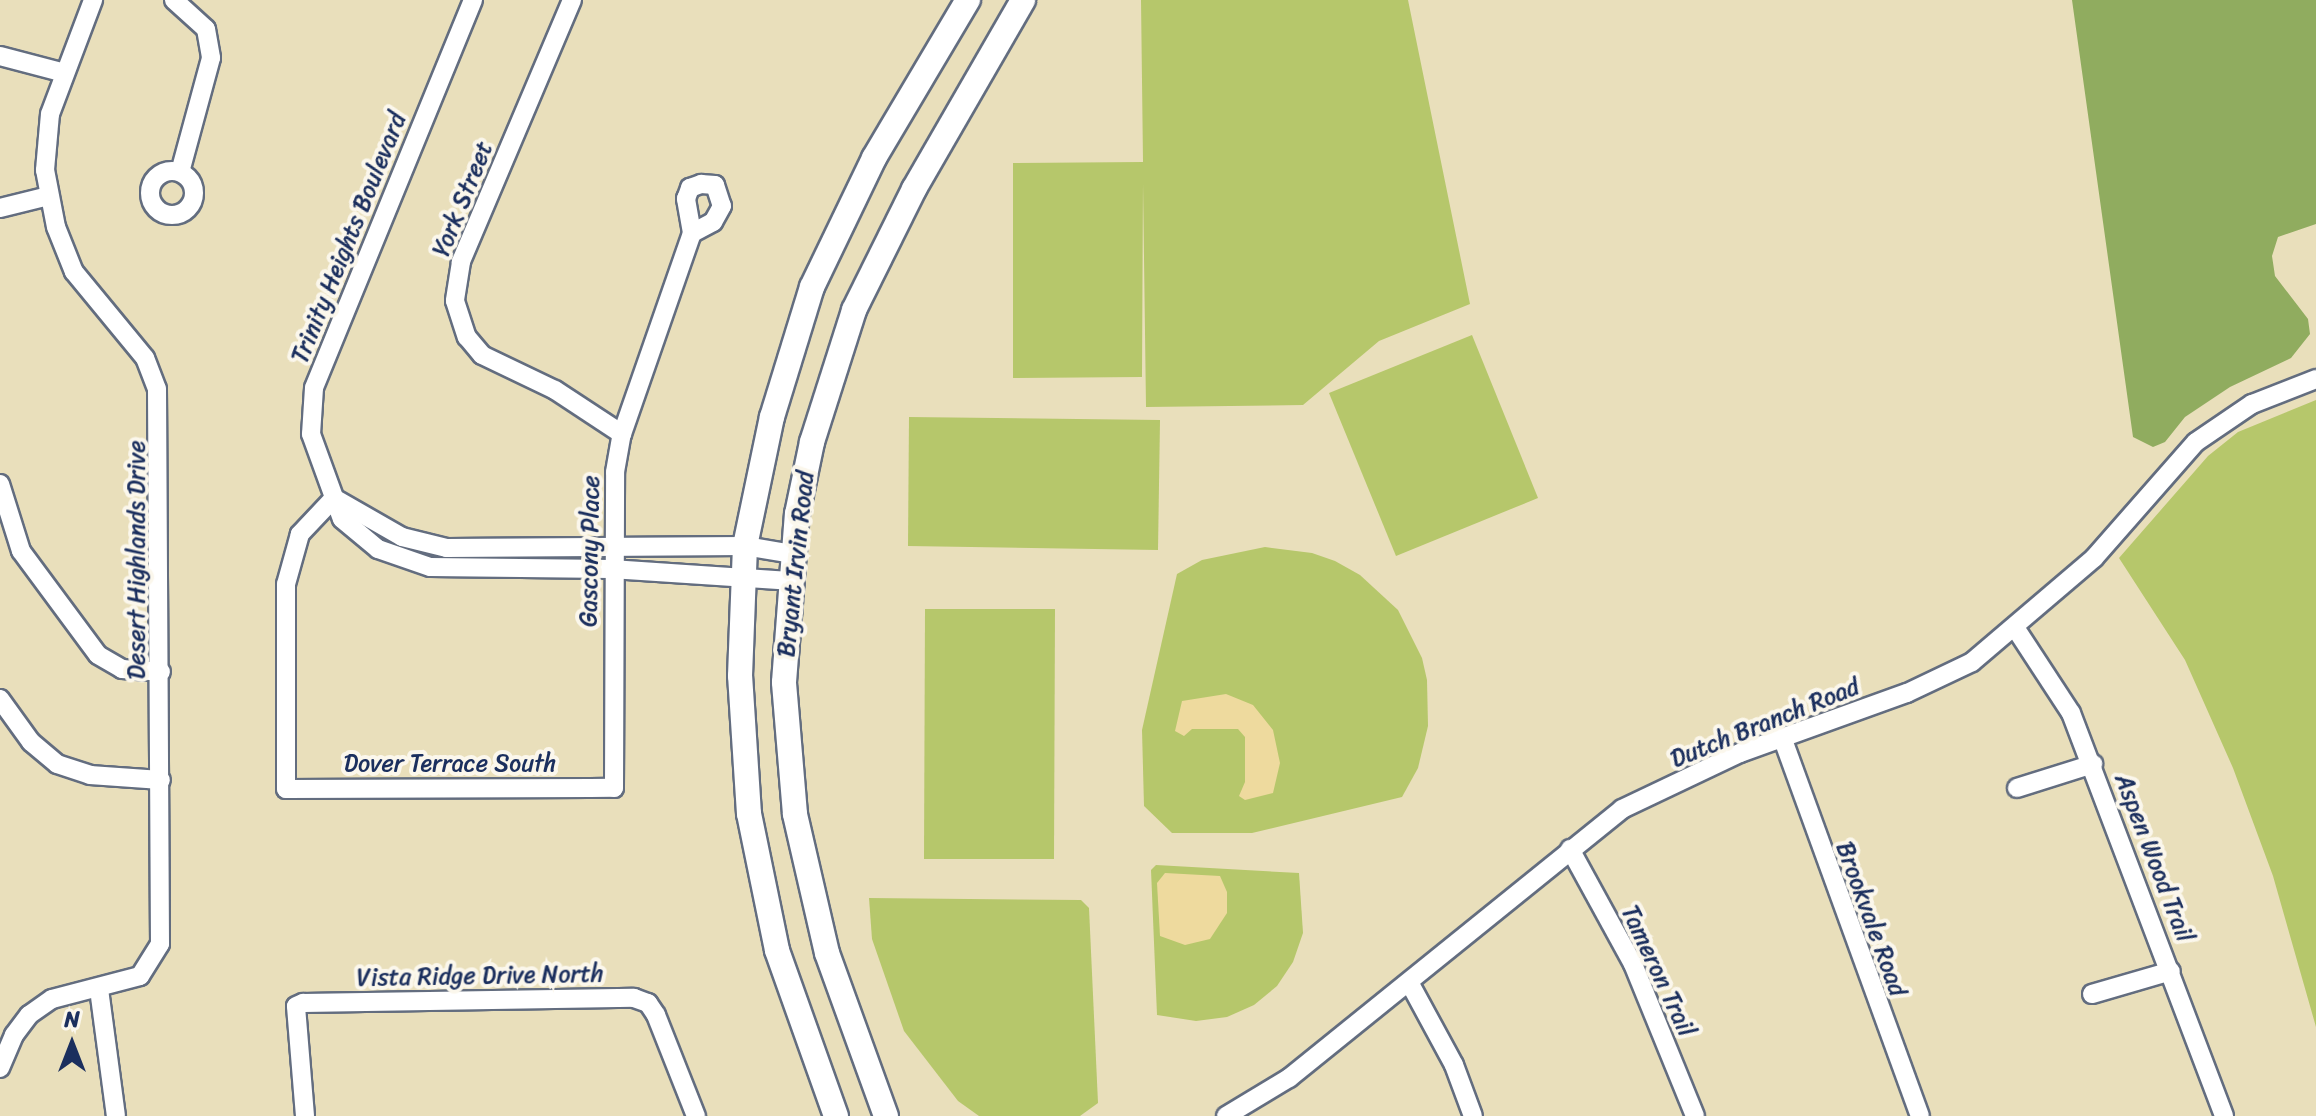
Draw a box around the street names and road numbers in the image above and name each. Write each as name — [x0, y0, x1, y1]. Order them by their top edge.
street label: Trinity Heights Boulevard — [286, 109, 412, 367]
street label: York Street — [427, 137, 499, 261]
street label: Desert Highlands Drive — [123, 441, 151, 679]
street label: Bryant Irvin Road — [772, 469, 820, 659]
street label: Gascony Place — [574, 475, 606, 627]
street label: Dutch Branch Road — [1667, 672, 1863, 774]
street label: Dover Terrace South — [343, 750, 557, 778]
street label: Aspen Wood Trail — [2108, 769, 2200, 947]
street label: Brookvale Road — [1830, 838, 1912, 1000]
street label: Tameron Trail — [1615, 901, 1701, 1041]
street label: Vista Ridge Drive North — [356, 959, 604, 993]

